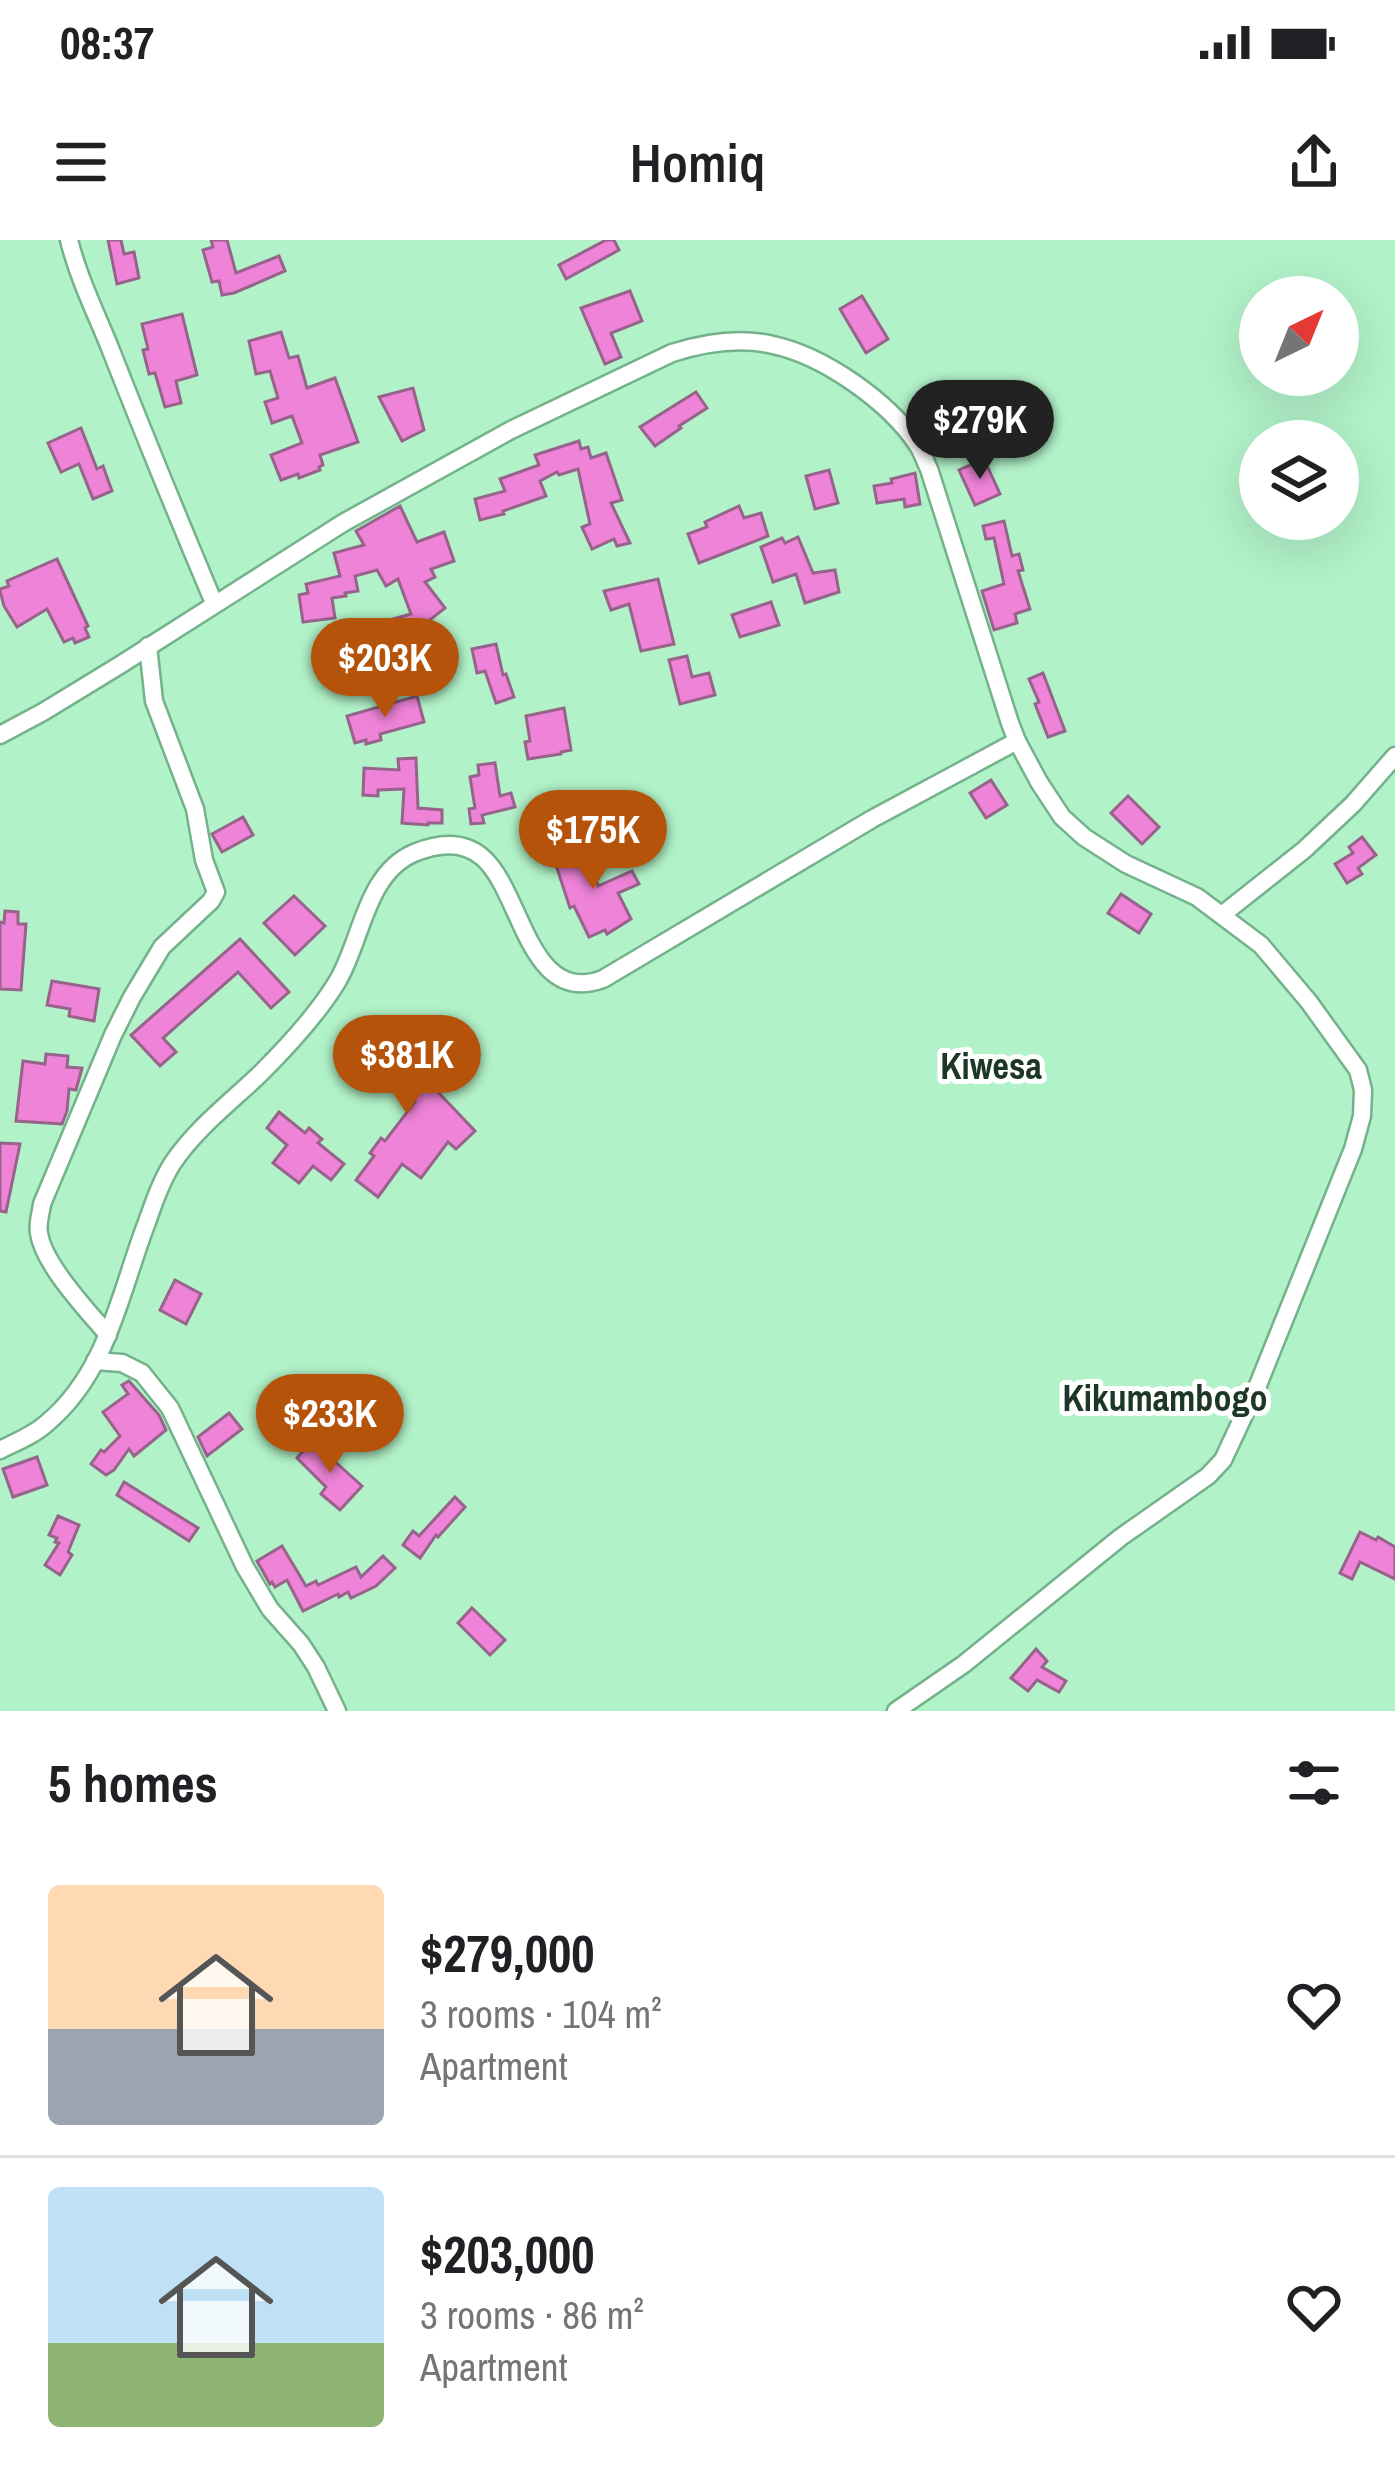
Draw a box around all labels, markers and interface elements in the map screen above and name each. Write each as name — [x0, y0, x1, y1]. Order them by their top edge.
text: 08:37 — [60, 12, 154, 73]
text: Homiq — [630, 126, 765, 199]
icon: menu — [48, 129, 114, 195]
icon: share — [1281, 129, 1347, 195]
north arrow — [1239, 276, 1359, 396]
map controls — [1239, 276, 1359, 540]
pin: $279K — [896, 380, 1064, 482]
text: $279K — [933, 393, 1027, 445]
button: layers — [1239, 420, 1359, 540]
pin: $203K — [301, 618, 469, 720]
text: $203K — [338, 631, 432, 683]
pin: $175K — [509, 790, 677, 892]
text: $175K — [546, 803, 640, 855]
pin: $381K — [323, 1015, 491, 1117]
text: $381K — [360, 1028, 454, 1080]
district label: Kiwesa — [940, 1042, 1042, 1090]
pin: $233K — [246, 1374, 414, 1476]
district label: Kikumambogo — [1062, 1374, 1268, 1422]
text: $233K — [283, 1387, 377, 1439]
text: 5 homes — [48, 1749, 218, 1818]
icon: filters — [1281, 1750, 1347, 1816]
text: $279,000 — [420, 1919, 594, 1988]
icon: home — [144, 1933, 288, 2077]
icon: heart — [1281, 1972, 1347, 2038]
text: 3 rooms · 104 m² — [420, 1988, 662, 2040]
text: Apartment — [420, 2040, 568, 2092]
text: $203,000 — [420, 2220, 594, 2289]
icon: home — [144, 2235, 288, 2379]
icon: heart — [1281, 2274, 1347, 2340]
text: 3 rooms · 86 m² — [420, 2289, 644, 2341]
text: Apartment — [420, 2341, 568, 2393]

